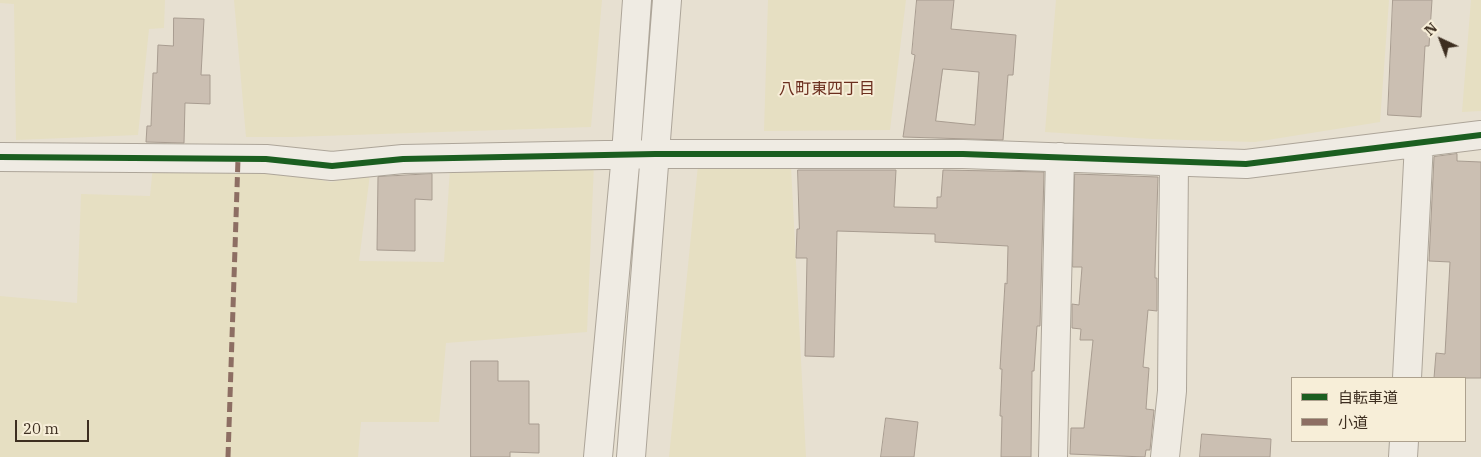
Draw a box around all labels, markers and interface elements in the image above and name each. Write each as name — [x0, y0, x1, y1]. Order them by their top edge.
north arrow — [1416, 15, 1466, 65]
text: N — [1421, 19, 1441, 39]
district label: 八町東四丁目 — [779, 79, 875, 99]
legend — [1291, 377, 1466, 442]
text: 自転車道 — [1338, 388, 1398, 407]
scale bar — [18, 410, 91, 442]
text: 小道 — [1338, 413, 1368, 432]
text: 20 m — [23, 419, 59, 438]

